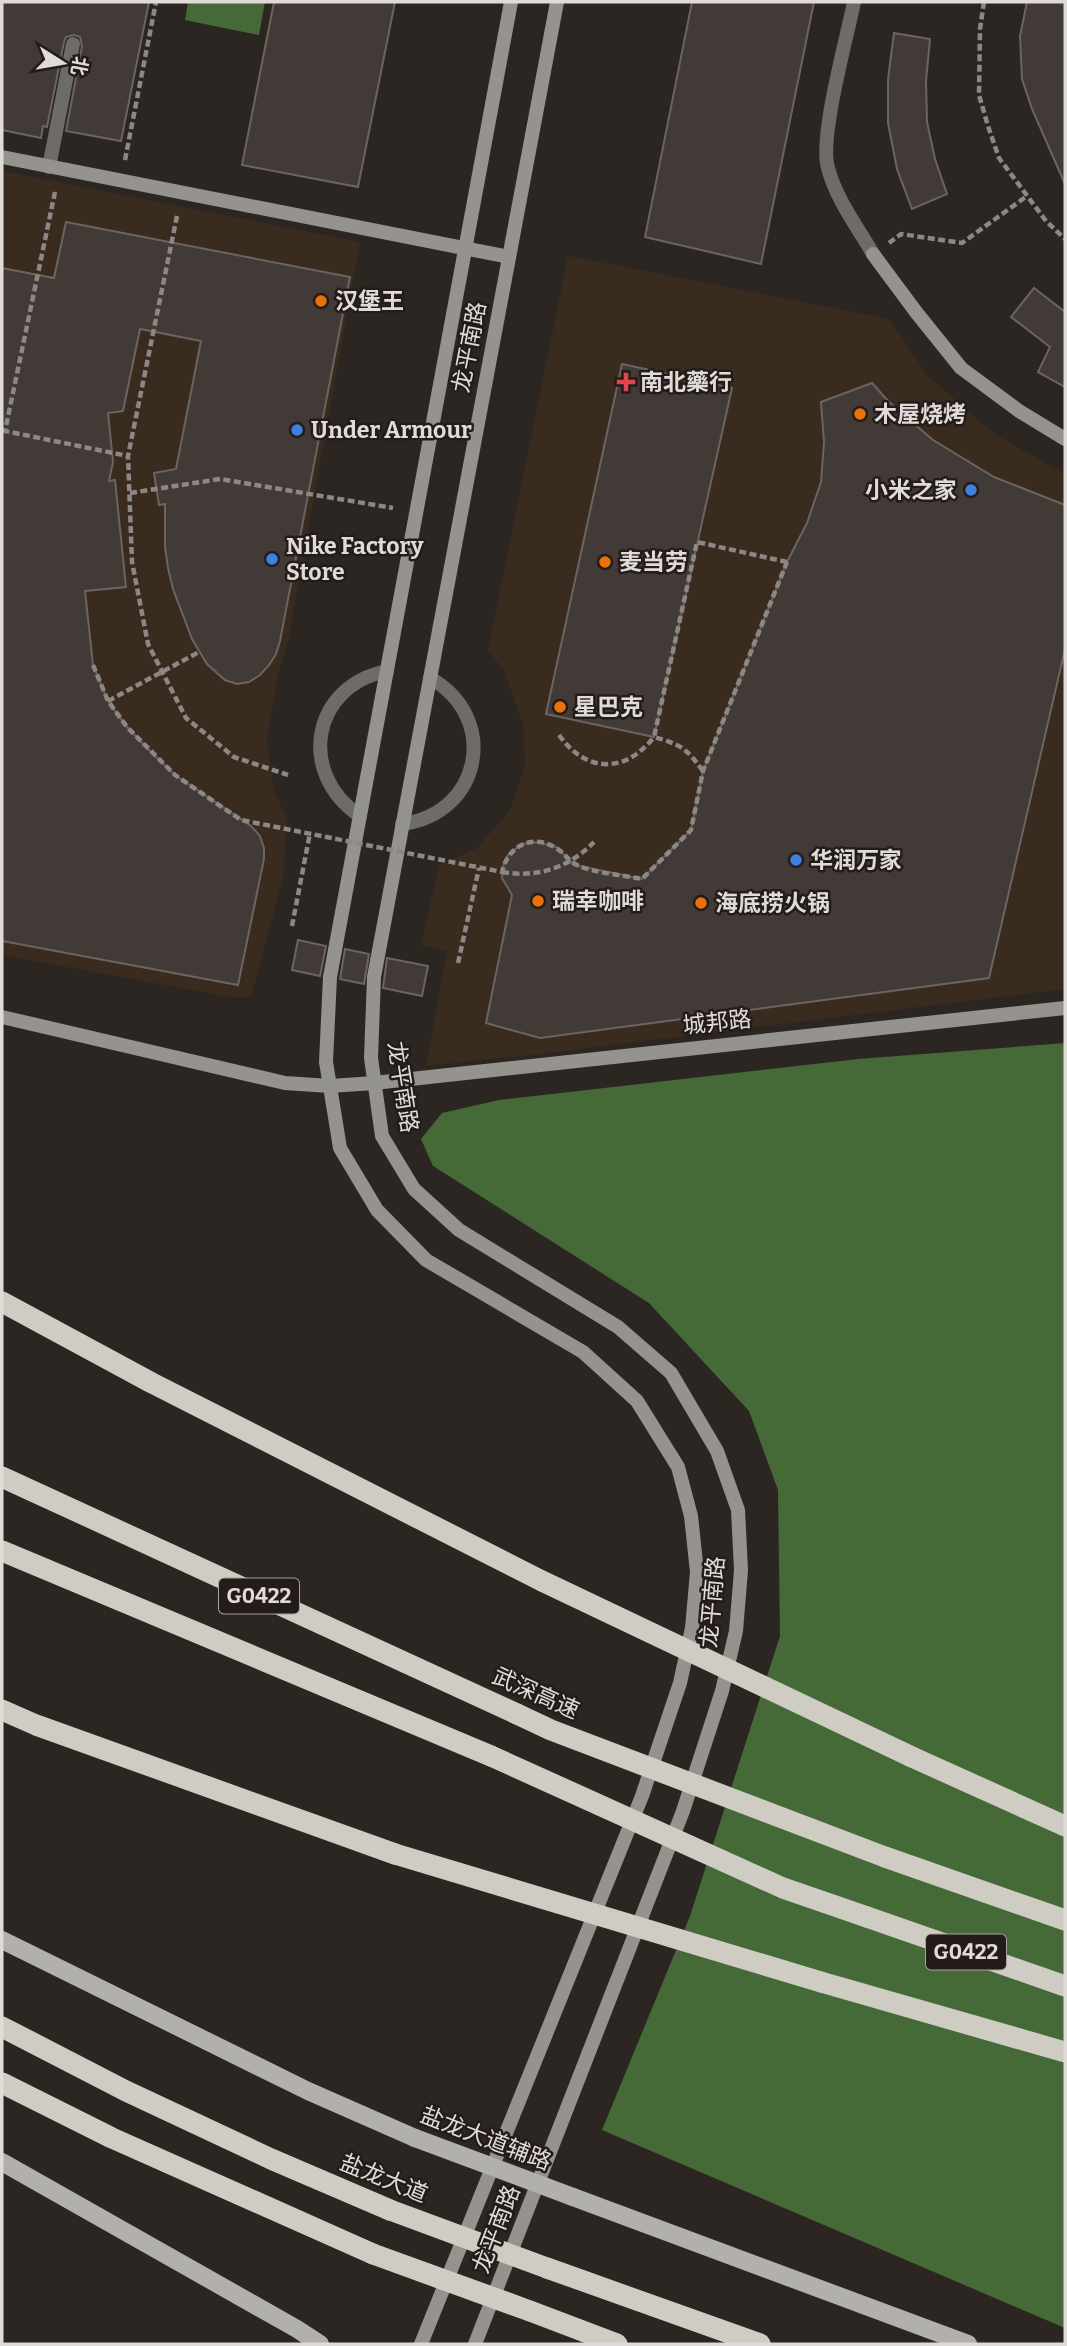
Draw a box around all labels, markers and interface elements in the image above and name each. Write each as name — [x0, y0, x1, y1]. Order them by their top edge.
north arrow — [28, 28, 98, 98]
text: 北 — [66, 55, 92, 78]
place label: 汉堡王 — [335, 287, 404, 315]
marker: 汉堡王 — [313, 293, 329, 309]
street label: 龙平南路 — [446, 299, 492, 395]
place label: 南北藥行 — [640, 368, 732, 396]
marker: 南北藥行 — [618, 374, 634, 390]
place label: 木屋烧烤 — [874, 400, 966, 428]
marker: 木屋烧烤 — [852, 406, 868, 422]
place label: Under Armour — [311, 416, 472, 444]
marker: Under Armour — [289, 422, 305, 438]
place label: 小米之家 — [865, 476, 957, 504]
marker: 小米之家 — [963, 482, 979, 498]
place label: Nike Factory Store — [286, 532, 424, 586]
place label: 麦当劳 — [619, 548, 688, 576]
marker: Nike Factory Store — [264, 551, 280, 567]
marker: 麦当劳 — [597, 554, 613, 570]
place label: 星巴克 — [574, 693, 643, 721]
marker: 星巴克 — [552, 699, 568, 715]
place label: 华润万家 — [810, 846, 902, 874]
marker: 华润万家 — [788, 852, 804, 868]
place label: 瑞幸咖啡 — [552, 887, 644, 915]
place label: 海底捞火锅 — [715, 889, 830, 917]
marker: 瑞幸咖啡 — [530, 893, 546, 909]
marker: 海底捞火锅 — [693, 895, 709, 911]
street label: 城邦路 — [681, 1004, 753, 1040]
street label: 龙平南路 — [382, 1039, 424, 1135]
street label: 龙平南路 — [694, 1555, 730, 1649]
road number: G0422 — [219, 1578, 299, 1614]
street label: 武深高速 — [488, 1662, 584, 1724]
road number: G0422 — [926, 1934, 1006, 1969]
street label: 盐龙大道辅路 — [417, 2100, 555, 2176]
street label: 盐龙大道 — [336, 2148, 432, 2208]
street label: 龙平南路 — [466, 2181, 526, 2277]

